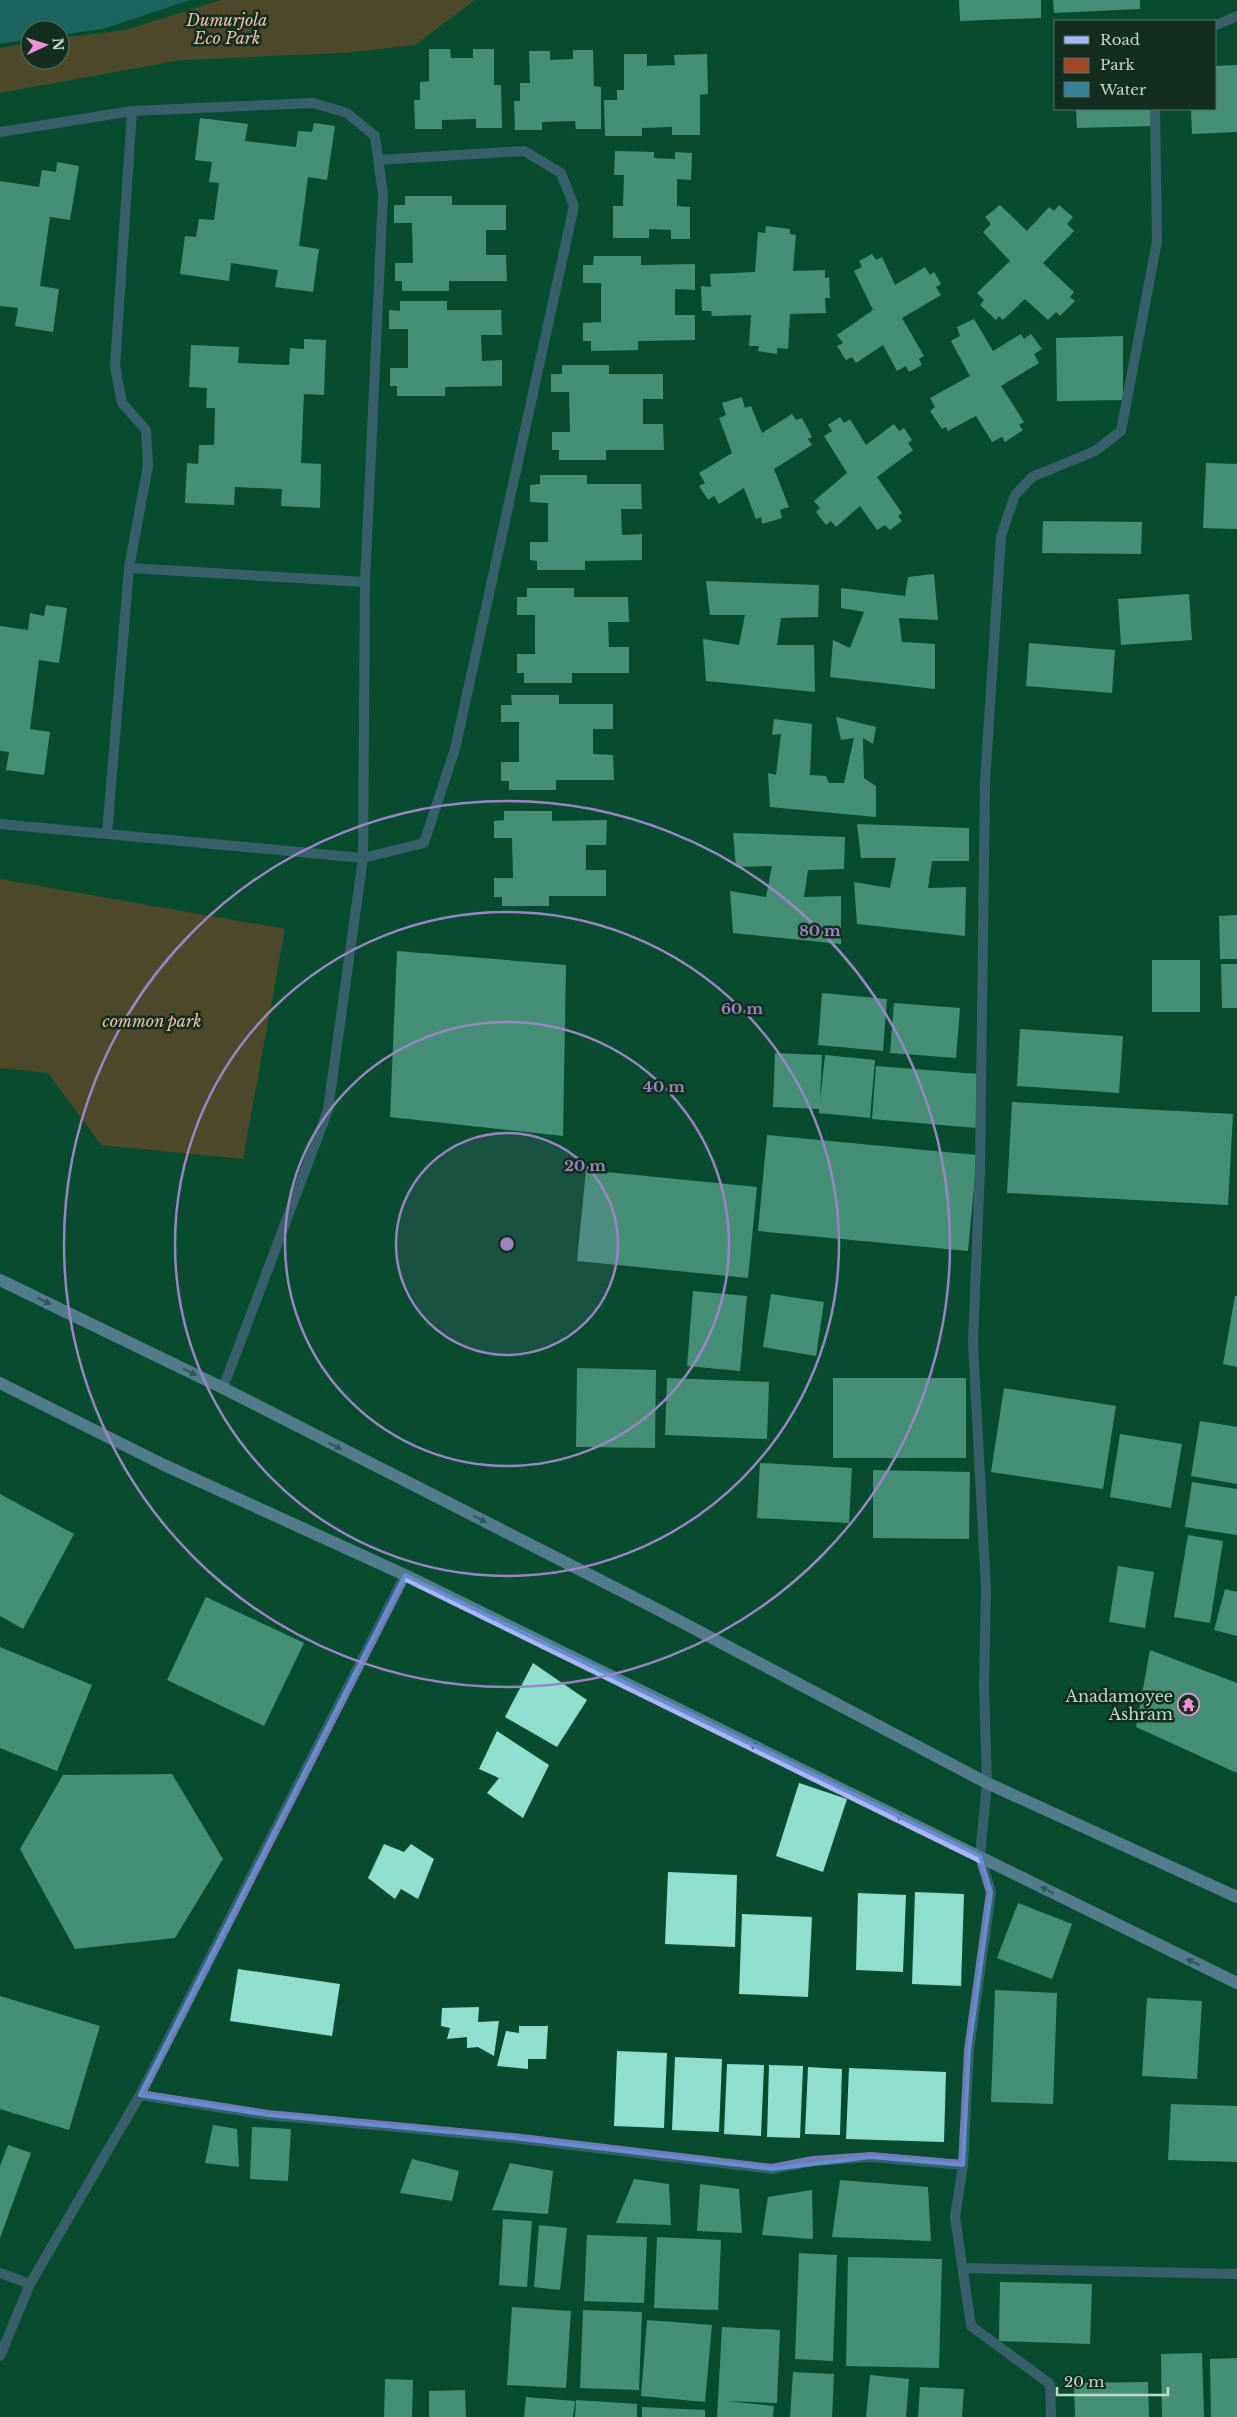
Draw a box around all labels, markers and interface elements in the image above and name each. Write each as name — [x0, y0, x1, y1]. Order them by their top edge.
park label: Dumurjola Eco Park — [186, 10, 267, 48]
north arrow — [20, 20, 70, 70]
legend — [1054, 20, 1217, 110]
text: Road — [1100, 30, 1140, 49]
text: N — [49, 37, 67, 51]
text: Park — [1100, 55, 1136, 74]
text: Water — [1099, 80, 1147, 99]
text: 80 m — [799, 921, 841, 940]
text: 60 m — [721, 999, 763, 1018]
park label: common park — [103, 1011, 201, 1031]
text: 40 m — [643, 1077, 685, 1096]
text: 20 m — [564, 1156, 606, 1175]
centre of rings — [498, 1235, 516, 1253]
one-way arrow — [37, 1298, 51, 1306]
one-way arrow — [183, 1369, 197, 1377]
one-way arrow — [328, 1442, 342, 1450]
one-way arrow — [473, 1515, 487, 1523]
place label: Anadamoyee Ashram — [1065, 1686, 1173, 1724]
temple icon: Anadamoyee Ashram — [1177, 1693, 1201, 1717]
one-way arrow — [748, 1743, 763, 1751]
one-way arrow — [894, 1814, 909, 1822]
one-way arrow — [1040, 1886, 1054, 1894]
one-way arrow — [1186, 1957, 1200, 1965]
scale bar — [1057, 2364, 1168, 2396]
text: 20 m — [1064, 2372, 1104, 2391]

